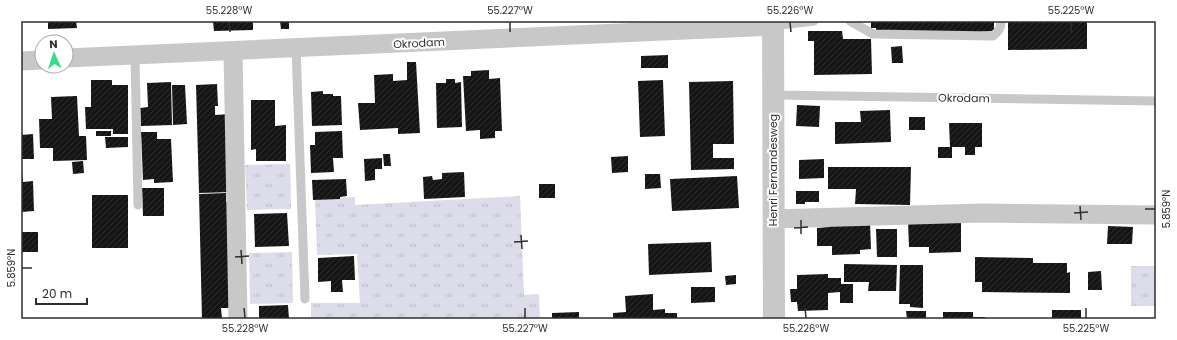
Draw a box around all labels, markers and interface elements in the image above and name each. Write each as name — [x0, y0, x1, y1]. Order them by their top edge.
text: 55.228°W — [206, 3, 252, 18]
text: 55.227°W — [487, 3, 533, 18]
text: 55.226°W — [767, 3, 813, 18]
text: 55.225°W — [1048, 3, 1094, 18]
north arrow — [34, 34, 74, 74]
street label: Okrodam — [393, 34, 445, 52]
text: N — [49, 36, 58, 52]
street label: Okrodam — [938, 90, 990, 106]
street label: Henri Fernandesweg — [765, 114, 781, 226]
text: 5.859°N — [1159, 190, 1174, 228]
text: 5.859°N — [4, 249, 19, 287]
scale bar — [36, 280, 87, 306]
text: 20 m — [42, 285, 72, 302]
text: 55.228°W — [222, 321, 268, 336]
text: 55.227°W — [502, 321, 548, 336]
text: 55.226°W — [783, 321, 829, 336]
text: 55.225°W — [1063, 321, 1109, 336]

